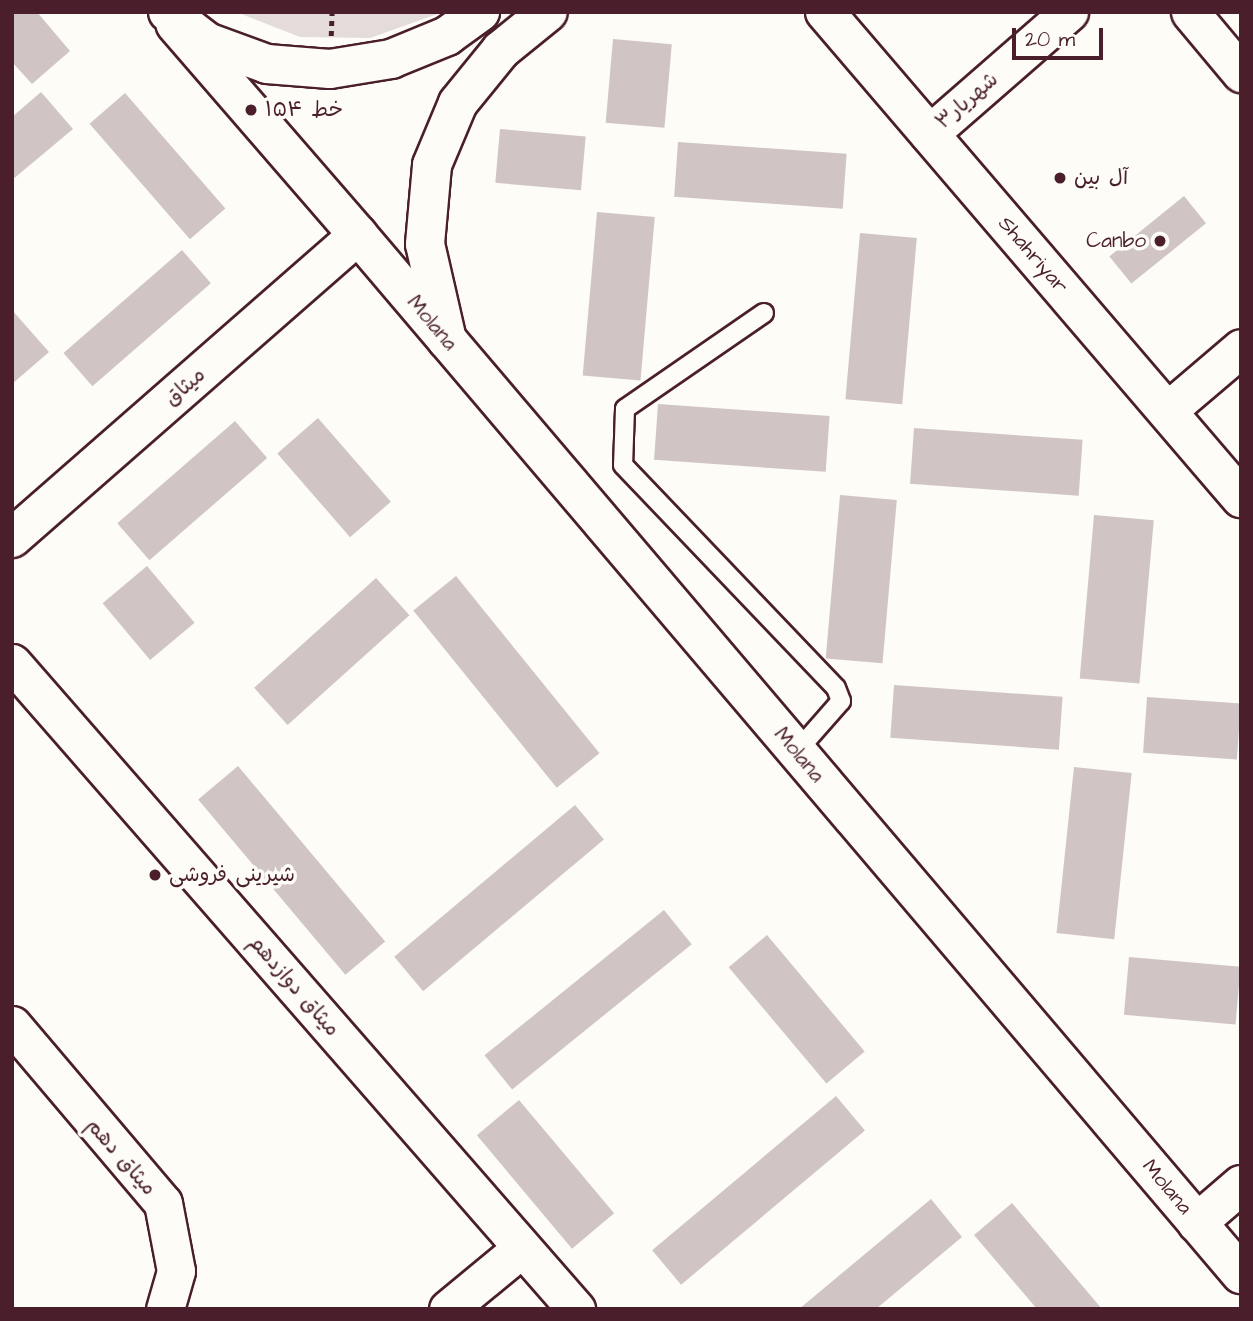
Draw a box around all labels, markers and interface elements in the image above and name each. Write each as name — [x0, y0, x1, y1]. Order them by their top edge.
scale bar — [1015, 14, 1106, 58]
text: 20 m — [1025, 25, 1075, 54]
street label: شهریار۳ — [931, 67, 1003, 135]
place label: خط ۱۵۴ — [265, 97, 343, 123]
marker: خط ۱۵۴ — [243, 102, 259, 118]
place label: آل بین — [1074, 165, 1128, 191]
marker: آل بین — [1052, 170, 1068, 186]
street label: Shahriyar — [993, 211, 1073, 299]
place label: Canbo — [1086, 228, 1146, 254]
marker: Canbo — [1152, 233, 1168, 249]
street label: Molana — [402, 290, 462, 356]
street label: میثاق — [159, 362, 211, 412]
street label: Molana — [769, 722, 829, 788]
place label: شیرینی فروشی — [169, 862, 295, 888]
marker: شیرینی فروشی — [147, 867, 163, 883]
street label: میثاق دوازدهم — [243, 930, 345, 1042]
street label: میثاق دهم — [81, 1113, 161, 1201]
street label: Molana — [1137, 1154, 1197, 1220]

